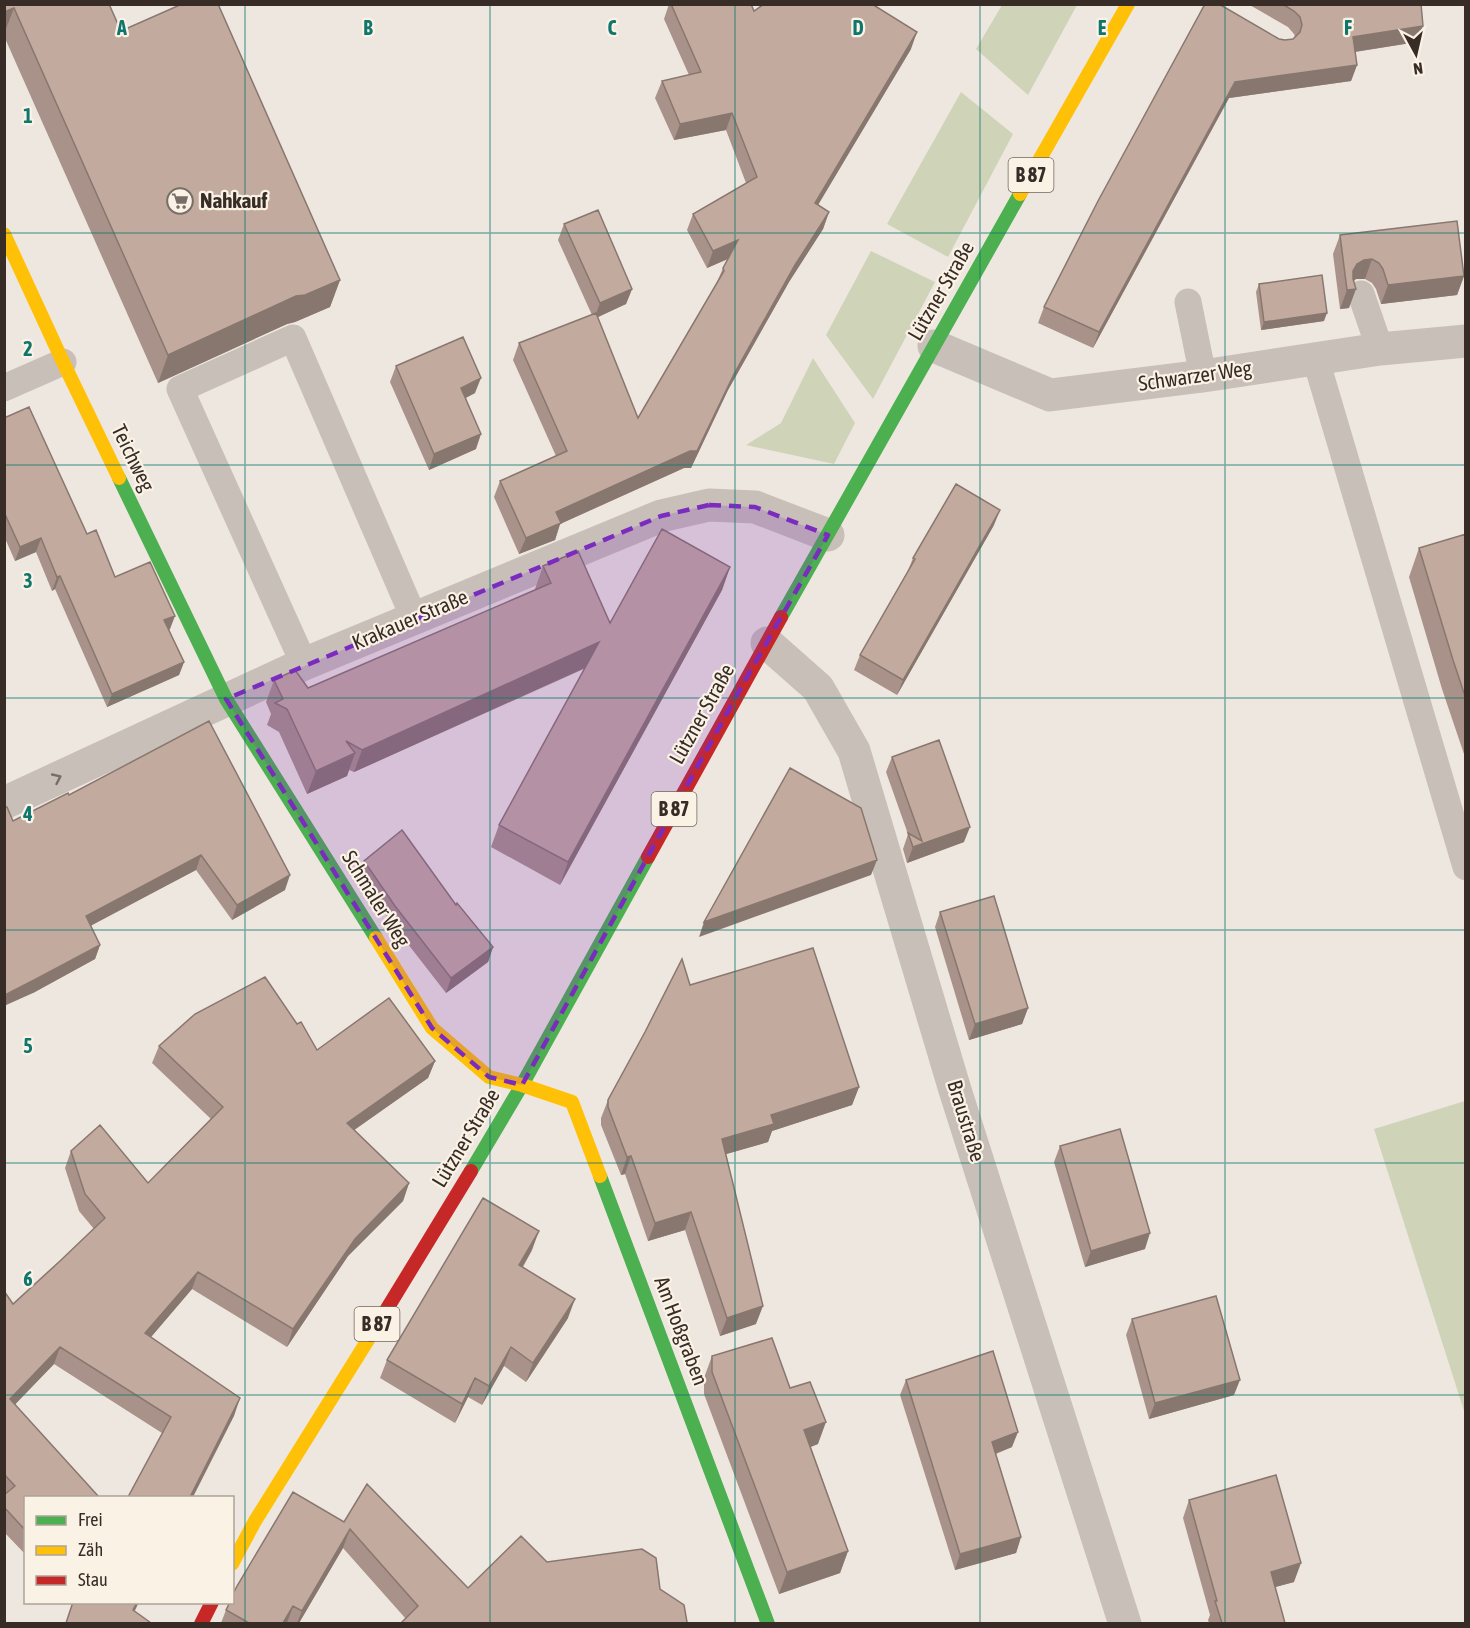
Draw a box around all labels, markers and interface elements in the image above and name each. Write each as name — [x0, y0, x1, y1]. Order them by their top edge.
text: A — [116, 16, 127, 39]
text: B — [363, 16, 373, 39]
text: C — [608, 16, 617, 39]
text: D — [852, 16, 864, 39]
text: E — [1098, 16, 1107, 39]
text: F — [1344, 16, 1352, 39]
north arrow — [1386, 24, 1446, 84]
text: N — [1412, 59, 1424, 78]
text: 1 — [23, 104, 33, 127]
road number: B 87 — [1008, 158, 1054, 192]
supermarket icon: Nahkauf — [165, 186, 195, 216]
place label: Nahkauf — [200, 188, 267, 212]
street label: Lützner Straße — [902, 237, 978, 344]
text: 2 — [23, 337, 33, 360]
street label: Schwarzer Weg — [1137, 355, 1253, 395]
street label: Teichweg — [108, 420, 160, 495]
text: 3 — [23, 569, 33, 592]
street label: Krakauer Straße — [348, 584, 471, 654]
street label: Lützner Straße — [664, 659, 738, 768]
one-way arrow — [51, 774, 62, 786]
road number: B 87 — [652, 792, 696, 826]
text: 4 — [22, 802, 33, 825]
street label: Schmaler Weg — [338, 846, 416, 951]
text: 5 — [23, 1034, 33, 1057]
street label: Braustraße — [943, 1077, 991, 1164]
street label: Lützner Straße — [426, 1084, 504, 1191]
text: 6 — [23, 1267, 33, 1290]
street label: Am Hoßgraben — [650, 1273, 714, 1388]
road number: B 87 — [354, 1307, 400, 1341]
legend — [24, 1496, 234, 1604]
text: Frei — [78, 1509, 103, 1530]
text: Zäh — [78, 1539, 103, 1560]
text: Stau — [78, 1569, 108, 1590]

